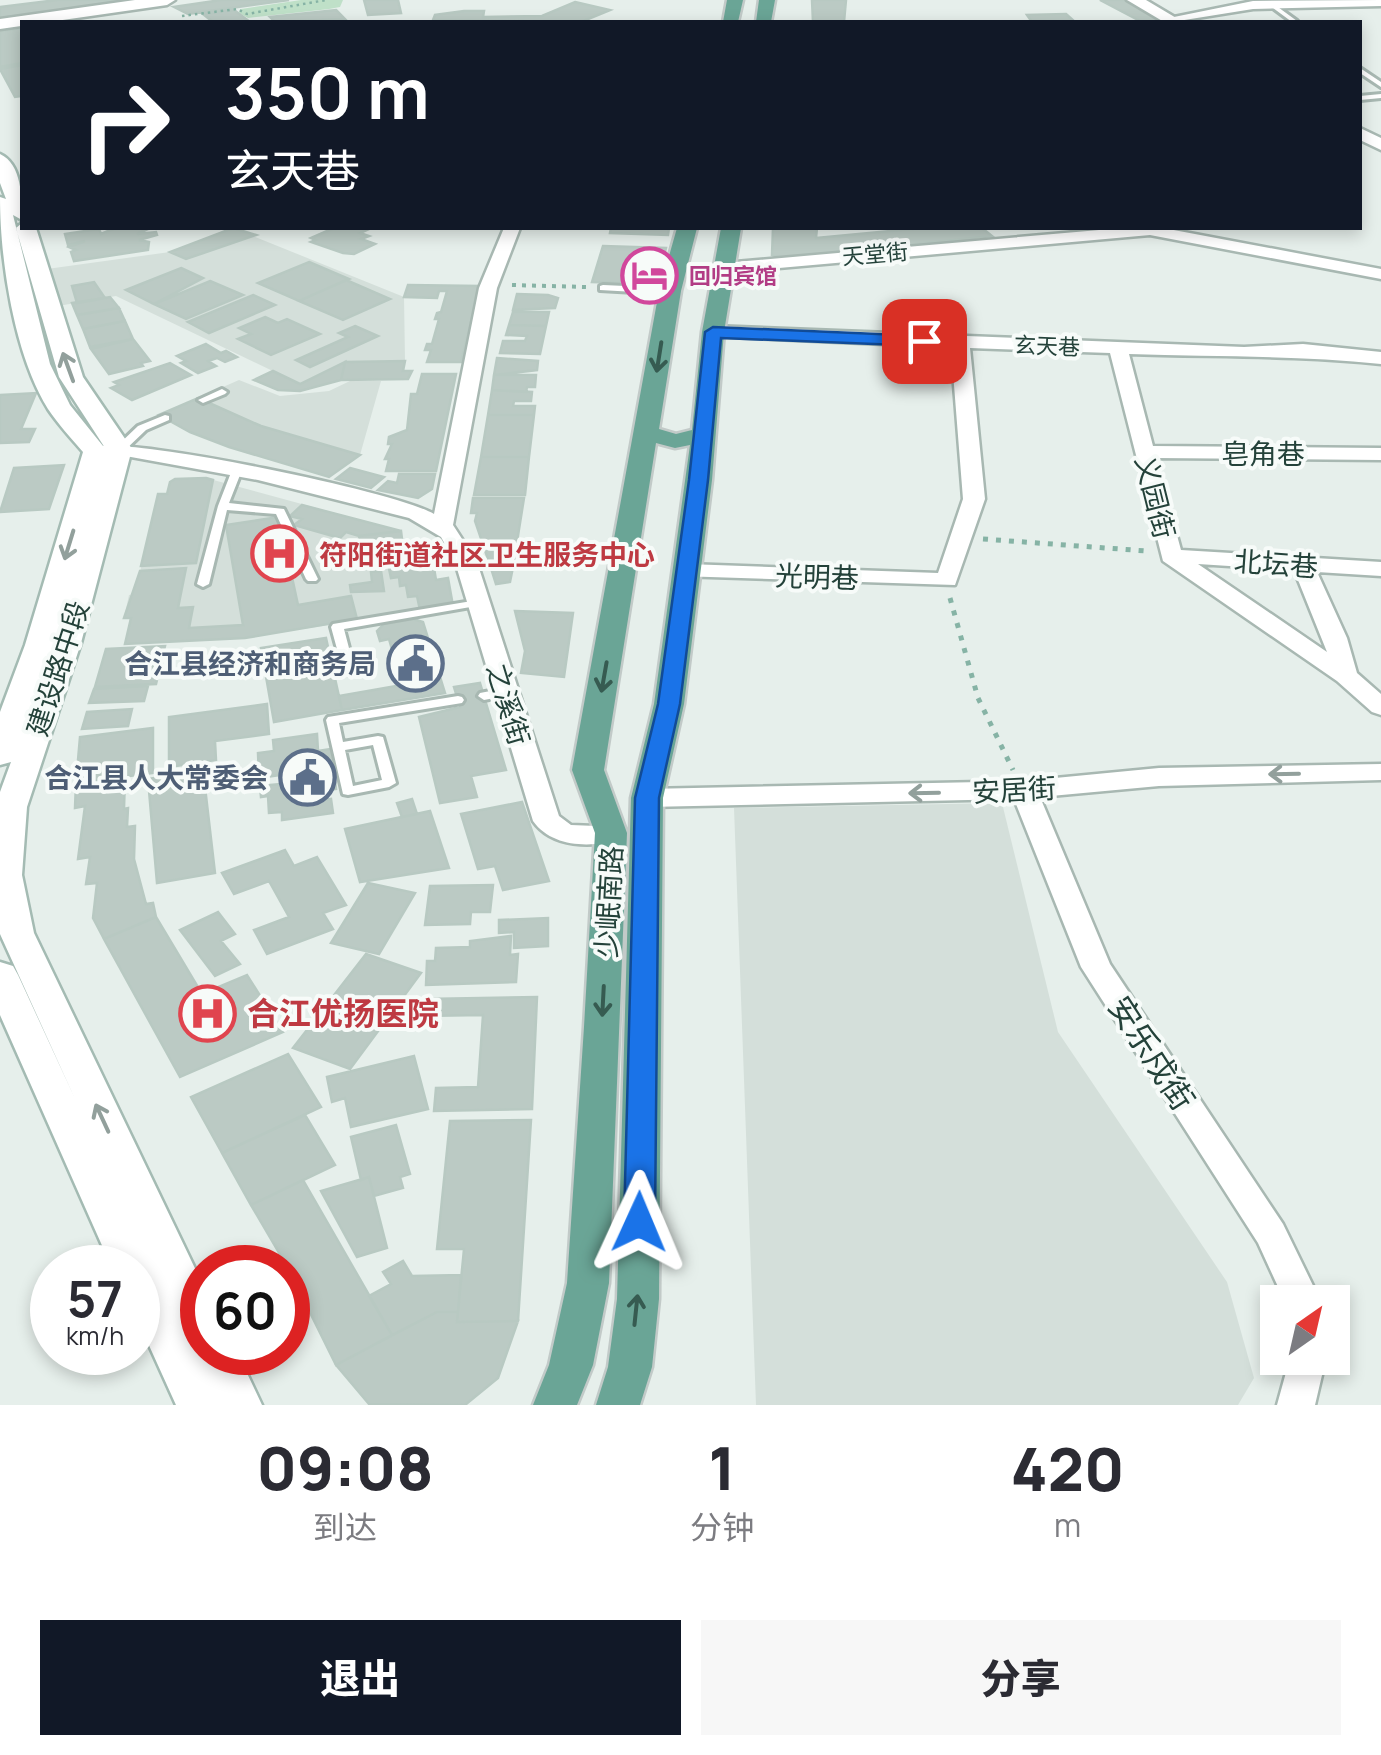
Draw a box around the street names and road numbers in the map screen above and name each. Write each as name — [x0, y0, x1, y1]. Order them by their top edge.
street label: 天堂街 — [841, 236, 909, 272]
street label: 玄天巷 — [1013, 330, 1081, 362]
street label: 皂角巷 — [1221, 434, 1305, 472]
street label: 义园街 — [1127, 452, 1185, 542]
street label: 北坛巷 — [1233, 541, 1319, 585]
street label: 光明巷 — [774, 556, 860, 596]
street label: 建设路中段 — [17, 596, 97, 740]
street label: 之溪街 — [479, 658, 539, 750]
street label: 安居街 — [971, 768, 1057, 810]
street label: 少岷南路 — [586, 845, 630, 959]
street label: 安乐戍街 — [1099, 987, 1205, 1119]

